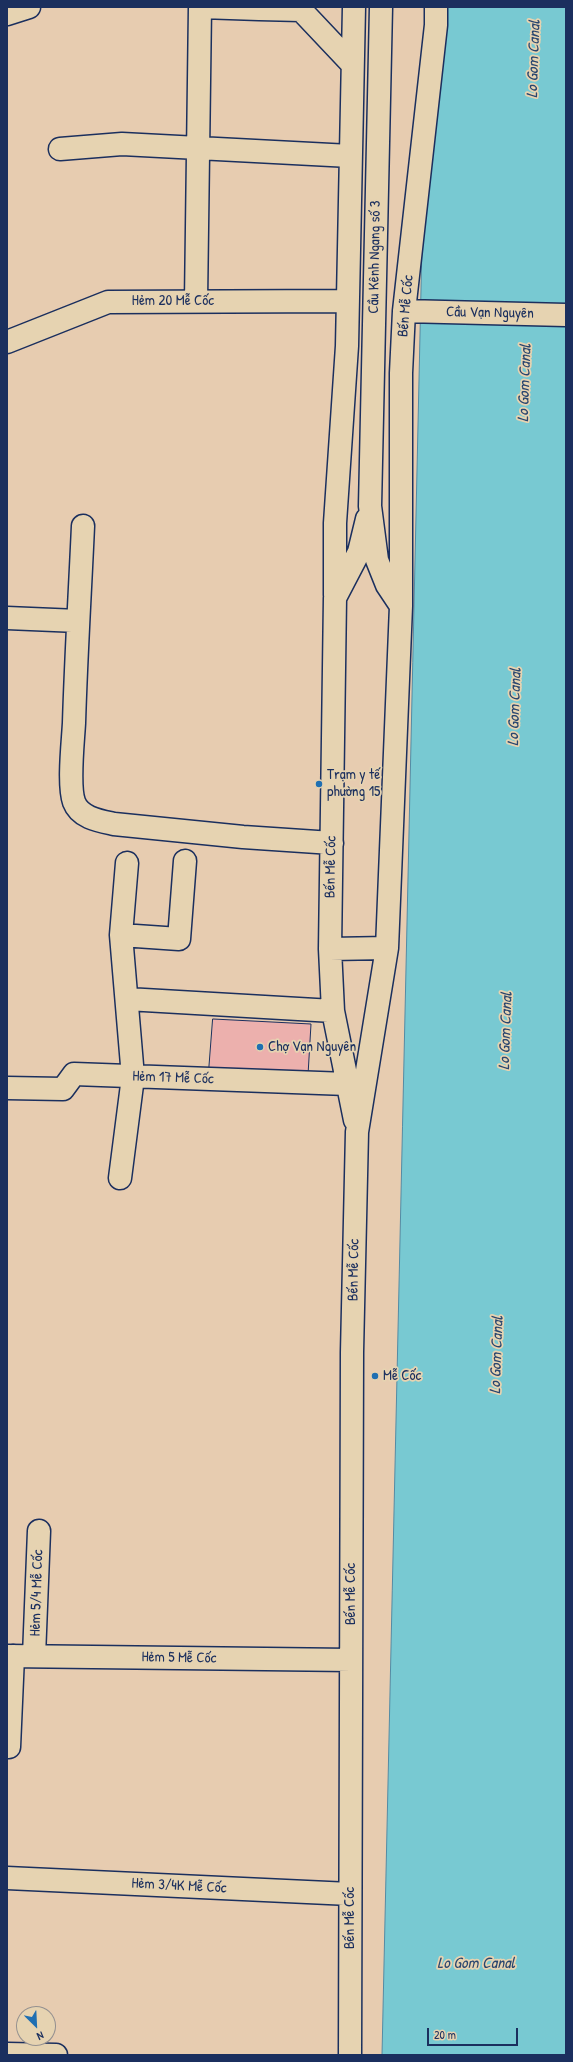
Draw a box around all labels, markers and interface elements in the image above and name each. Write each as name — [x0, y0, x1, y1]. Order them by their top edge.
water label: Lo Gom Canal — [523, 20, 545, 98]
street label: Cầu Kênh Ngang số 3 — [365, 200, 385, 314]
street label: Bến Mễ Cốc — [394, 274, 418, 338]
street label: Hẻm 20 Mễ Cốc — [132, 292, 214, 310]
street label: Cầu Vạn Nguyên — [446, 303, 534, 323]
water label: Lo Gom Canal — [514, 344, 536, 422]
water label: Lo Gom Canal — [504, 668, 526, 746]
place label: Trạm y tế phường 15 — [327, 766, 380, 801]
marker: Trạm y tế phường 15 — [314, 779, 324, 789]
street label: Bến Mễ Cốc — [321, 836, 341, 898]
water label: Lo Gom Canal — [495, 992, 517, 1070]
place label: Chợ Vạn Nguyên — [268, 1038, 356, 1056]
marker: Chợ Vạn Nguyên — [255, 1042, 265, 1052]
street label: Hẻm 17 Mễ Cốc — [132, 1068, 214, 1088]
street label: Bến Mễ Cốc — [344, 1239, 364, 1301]
water label: Lo Gom Canal — [486, 1316, 508, 1394]
place label: Mễ Cốc — [383, 1367, 421, 1385]
marker: Mễ Cốc — [370, 1371, 380, 1381]
street label: Hẻm 5/4 Mễ Cốc — [26, 1549, 48, 1637]
street label: Bến Mễ Cốc — [342, 1563, 360, 1625]
street label: Hẻm 5 Mễ Cốc — [141, 1648, 217, 1668]
street label: Hẻm 3/4K Mễ Cốc — [131, 1875, 227, 1897]
street label: Bến Mễ Cốc — [341, 1887, 359, 1949]
water label: Lo Gom Canal — [437, 1954, 515, 1974]
north arrow — [16, 2006, 56, 2046]
scale bar — [429, 2020, 520, 2046]
text: 20 m — [434, 2026, 456, 2043]
text: N — [35, 2028, 46, 2044]

